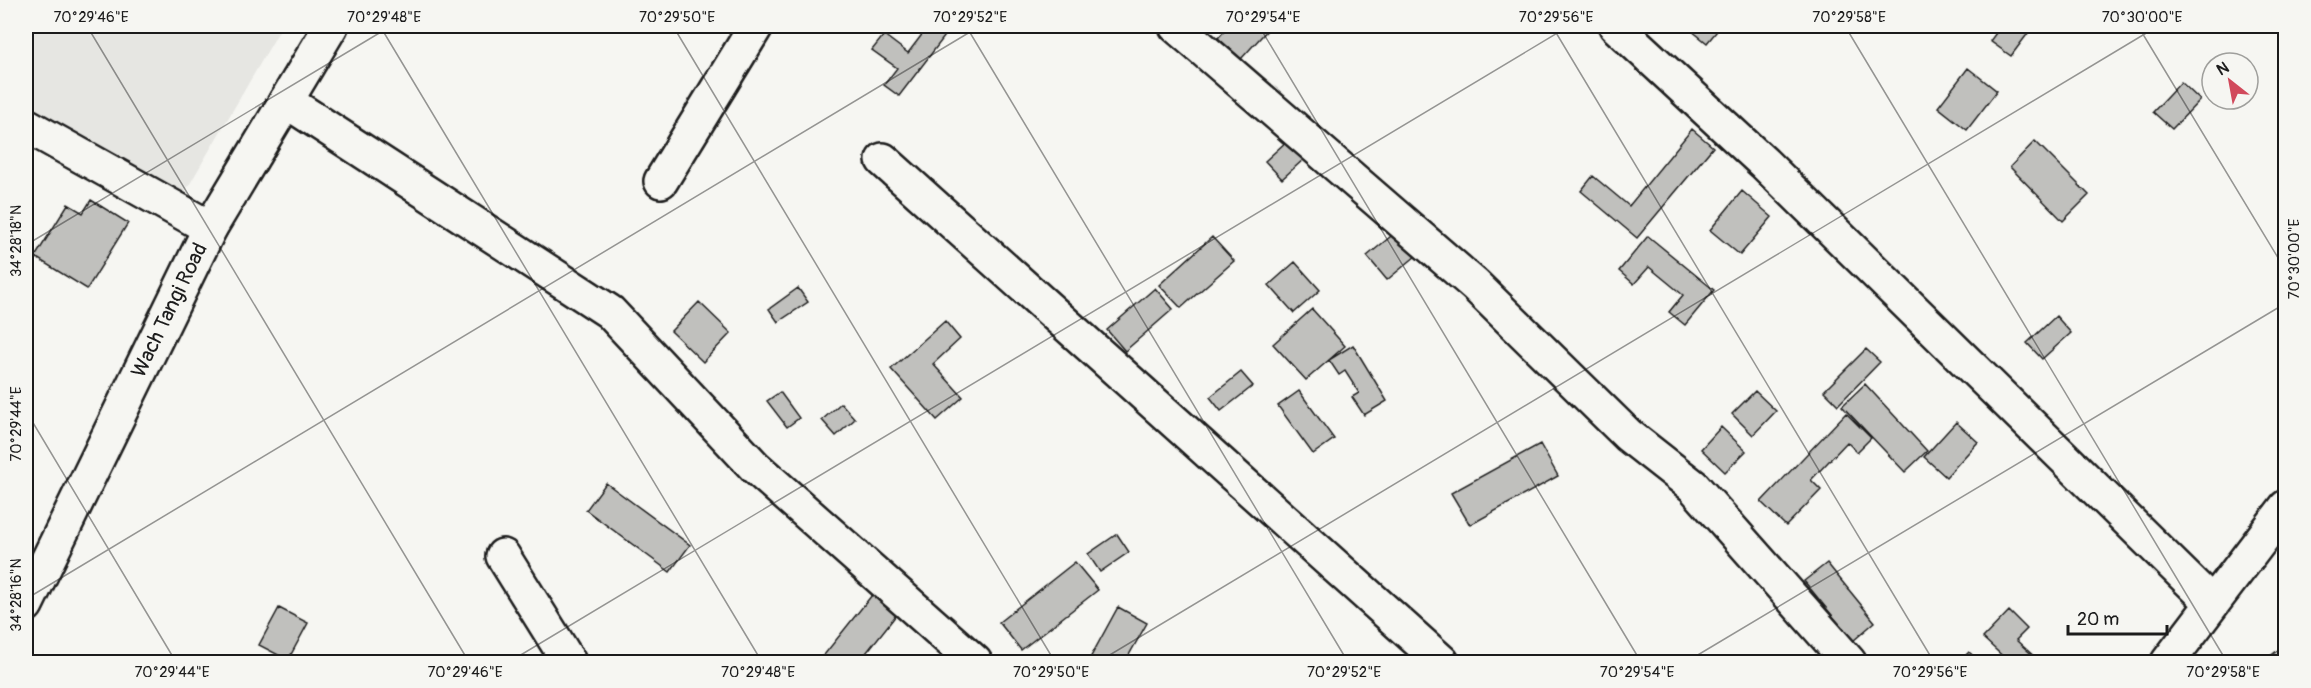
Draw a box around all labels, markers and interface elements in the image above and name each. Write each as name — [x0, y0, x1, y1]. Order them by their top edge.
text: 70°29'46"E — [53, 8, 129, 27]
text: 70°29'48"E — [347, 8, 421, 27]
text: 70°29'50"E — [639, 8, 715, 27]
text: 70°29'52"E — [933, 8, 1007, 27]
text: 70°29'54"E — [1226, 8, 1300, 27]
text: 70°29'56"E — [1519, 8, 1593, 27]
text: 70°29'58"E — [1812, 8, 1886, 27]
text: 70°30'00"E — [2102, 8, 2183, 27]
north arrow — [2200, 51, 2260, 111]
text: N — [2213, 58, 2233, 80]
text: 34°28'18"N — [7, 205, 26, 277]
text: 70°30'00"E — [2285, 218, 2304, 299]
street label: Wach Tangi Road — [125, 238, 214, 382]
text: 70°29'44"E — [7, 386, 26, 462]
text: 34°28'16"N — [7, 558, 26, 632]
scale bar — [2068, 598, 2167, 636]
text: 20 m — [2077, 608, 2119, 631]
text: 70°29'44"E — [134, 663, 210, 682]
text: 70°29'46"E — [427, 663, 503, 682]
text: 70°29'48"E — [721, 663, 795, 682]
text: 70°29'50"E — [1013, 663, 1089, 682]
text: 70°29'52"E — [1307, 663, 1381, 682]
text: 70°29'54"E — [1600, 663, 1674, 682]
text: 70°29'56"E — [1893, 663, 1967, 682]
text: 70°29'58"E — [2186, 663, 2260, 682]

